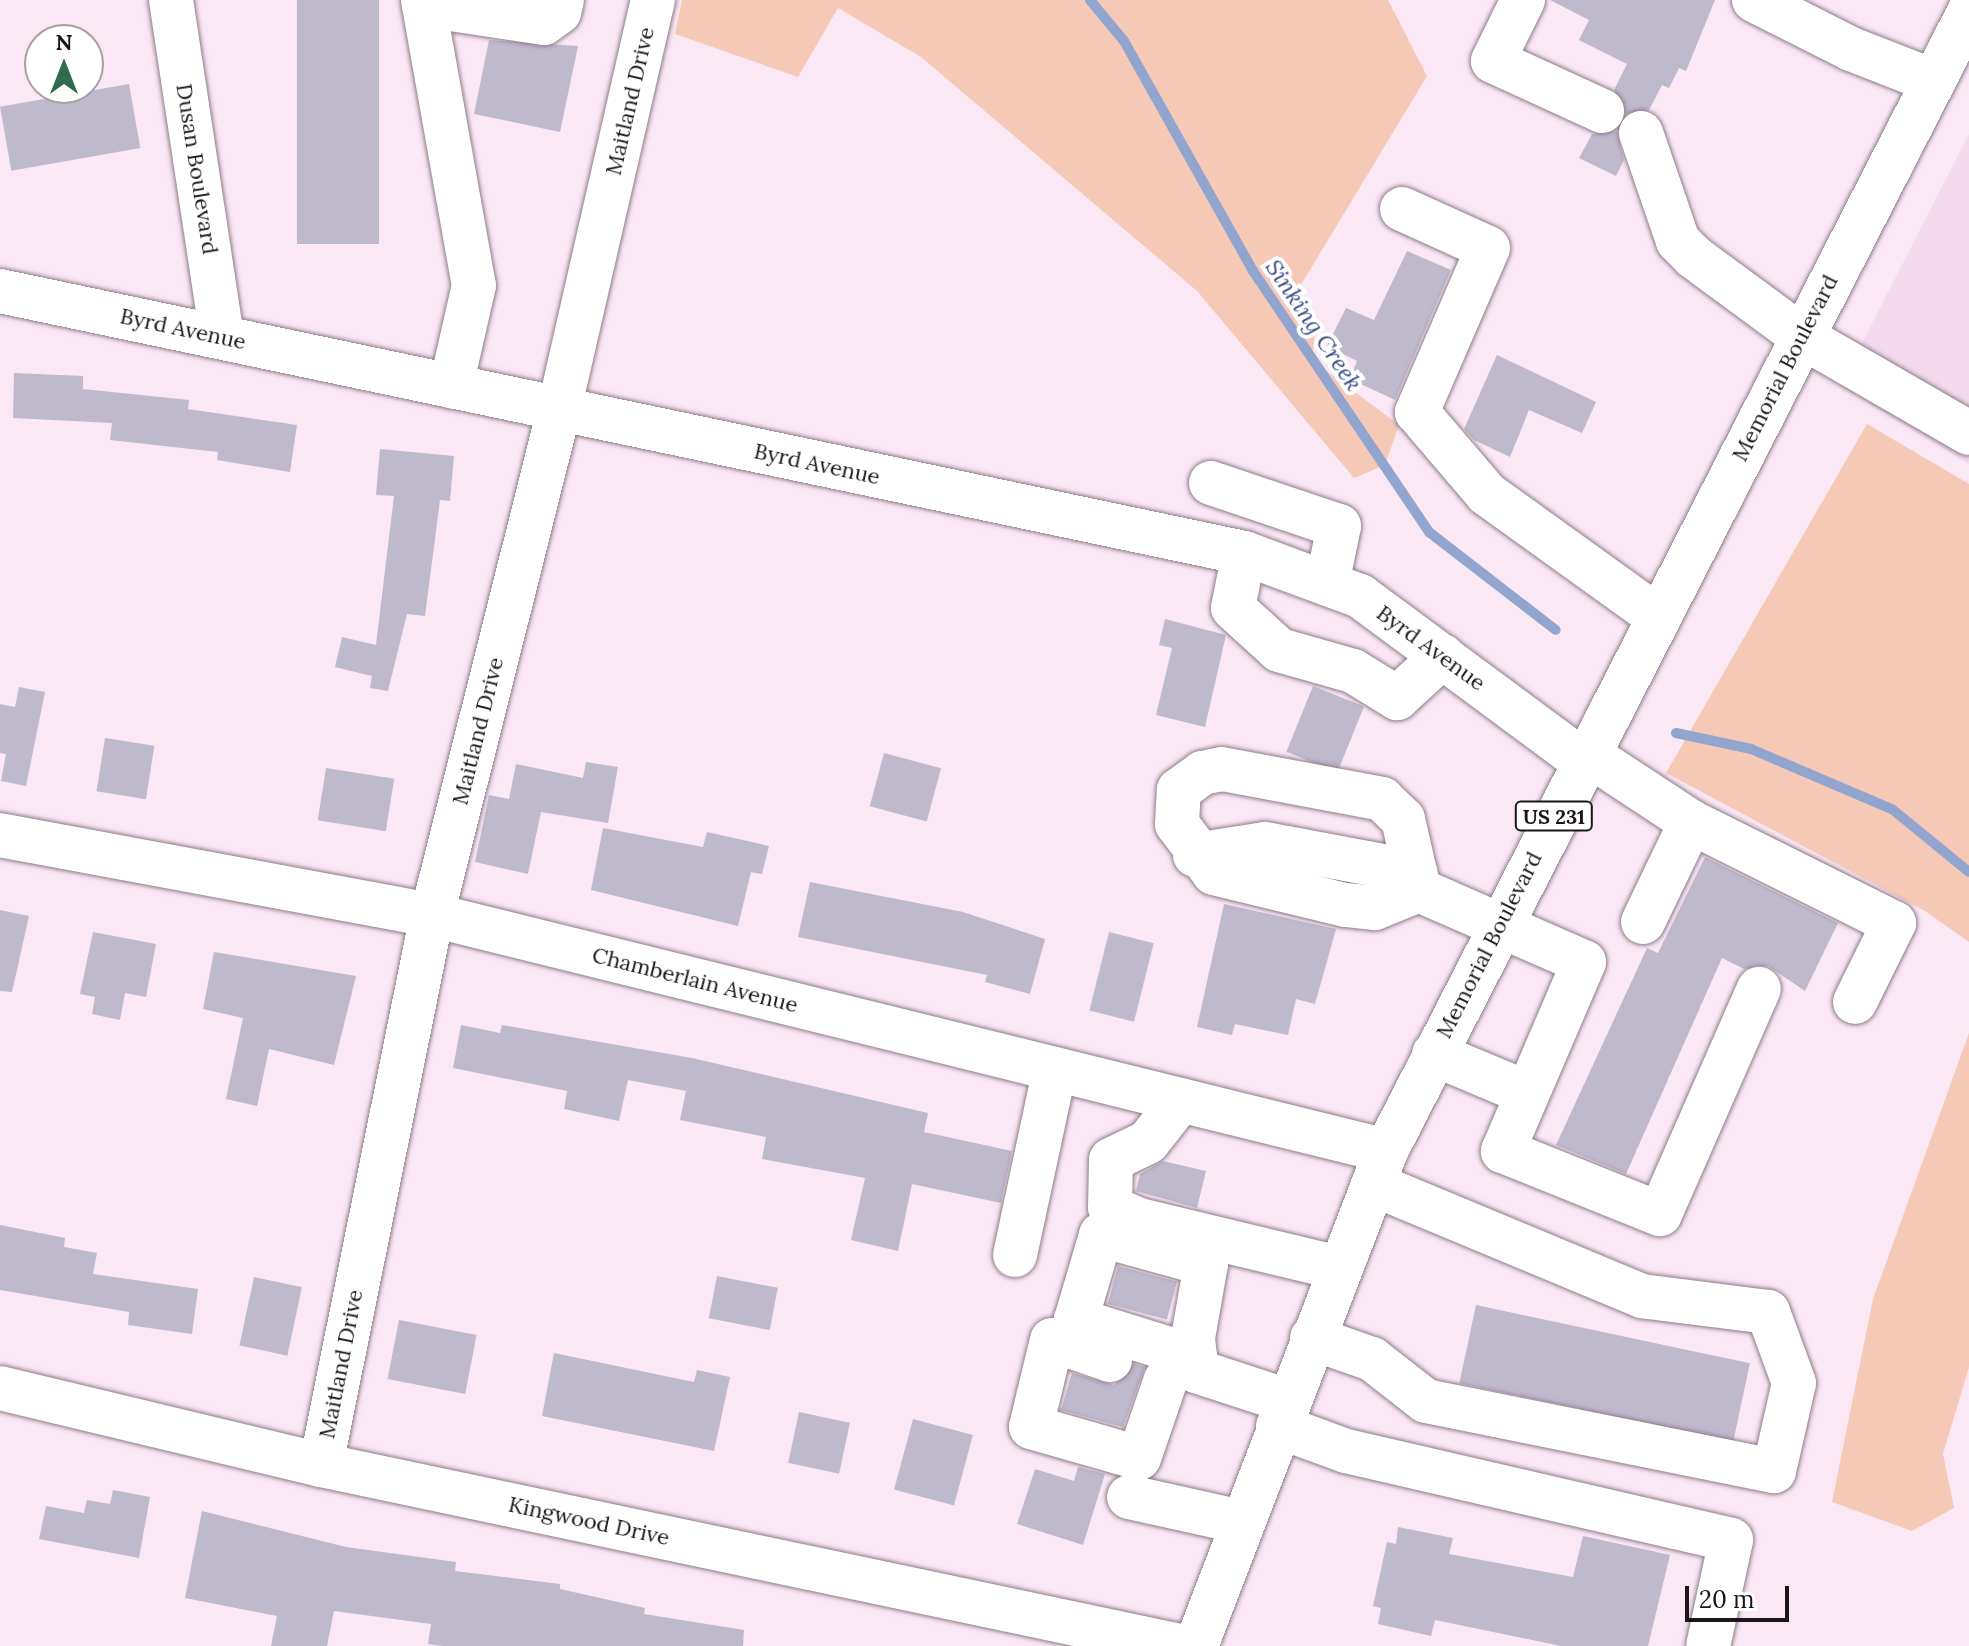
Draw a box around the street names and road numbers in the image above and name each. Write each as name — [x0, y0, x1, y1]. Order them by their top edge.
street label: Maitland Drive — [600, 24, 660, 178]
street label: Dusan Boulevard — [170, 82, 224, 256]
street label: Memorial Boulevard — [1727, 270, 1843, 466]
street label: Byrd Avenue — [118, 303, 248, 355]
street label: Byrd Avenue — [752, 438, 882, 490]
street label: Byrd Avenue — [1371, 600, 1491, 696]
street label: Maitland Drive — [447, 654, 509, 808]
road number: US 231 — [1514, 800, 1594, 832]
street label: Memorial Boulevard — [1431, 847, 1547, 1043]
street label: Chamberlain Avenue — [589, 942, 801, 1018]
street label: Maitland Drive — [314, 1287, 368, 1441]
street label: Kingwood Drive — [506, 1491, 672, 1551]

